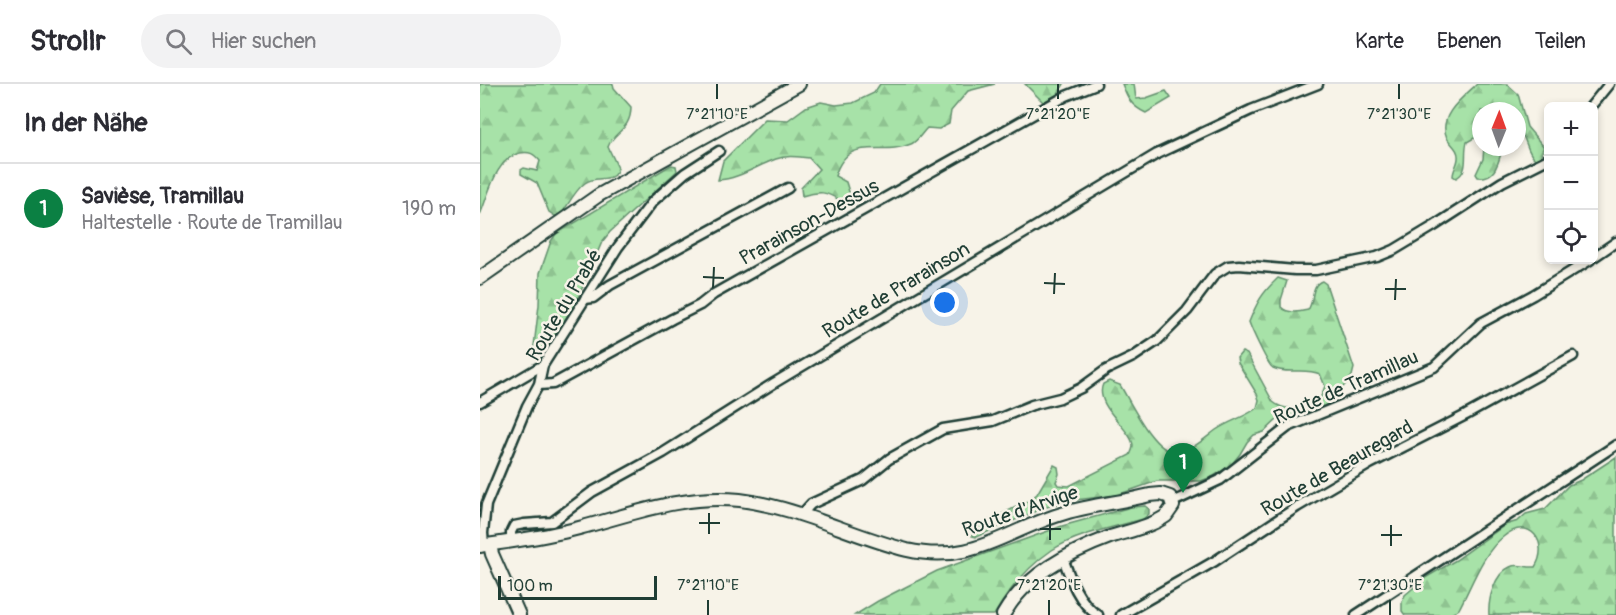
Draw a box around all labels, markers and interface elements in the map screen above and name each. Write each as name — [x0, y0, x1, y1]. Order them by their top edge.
search box — [141, 14, 561, 68]
text: Strollr — [30, 24, 105, 59]
icon: search — [162, 25, 195, 58]
text: Hier suchen — [210, 27, 317, 55]
text: Karte — [1355, 28, 1404, 55]
text: Ebenen — [1437, 28, 1502, 55]
text: Teilen — [1535, 28, 1586, 55]
north arrow — [1472, 102, 1526, 156]
map controls — [1544, 102, 1598, 264]
button: + — [1544, 102, 1598, 156]
text: 7°21'10"E — [686, 105, 748, 124]
text: 7°21'20"E — [1026, 105, 1090, 124]
text: 7°21'30"E — [1367, 105, 1431, 124]
text: In der Nähe — [24, 107, 147, 139]
button: − — [1544, 156, 1598, 210]
street label: Prarainson-Dessus — [735, 173, 883, 271]
text: Savièse, Tramillau — [81, 182, 244, 210]
text: 1 — [40, 196, 47, 221]
text: 190 m — [402, 196, 456, 221]
text: Haltestelle · Route de Tramillau — [81, 210, 343, 235]
button: locate — [1544, 210, 1598, 264]
street label: Route de Prarainson — [818, 236, 974, 344]
street label: Route du Prabé — [521, 244, 607, 366]
your location — [930, 288, 959, 317]
street label: Route de Tramillau — [1270, 344, 1422, 430]
street label: Route de Beauregard — [1256, 414, 1418, 522]
pin: 1 — [1164, 444, 1202, 493]
street label: Route d'Arvige — [959, 479, 1081, 543]
scale bar — [498, 573, 657, 600]
text: 100 m — [507, 576, 553, 596]
text: 7°21'10"E — [677, 576, 739, 595]
text: 7°21'20"E — [1017, 576, 1081, 595]
text: 7°21'30"E — [1358, 576, 1422, 595]

